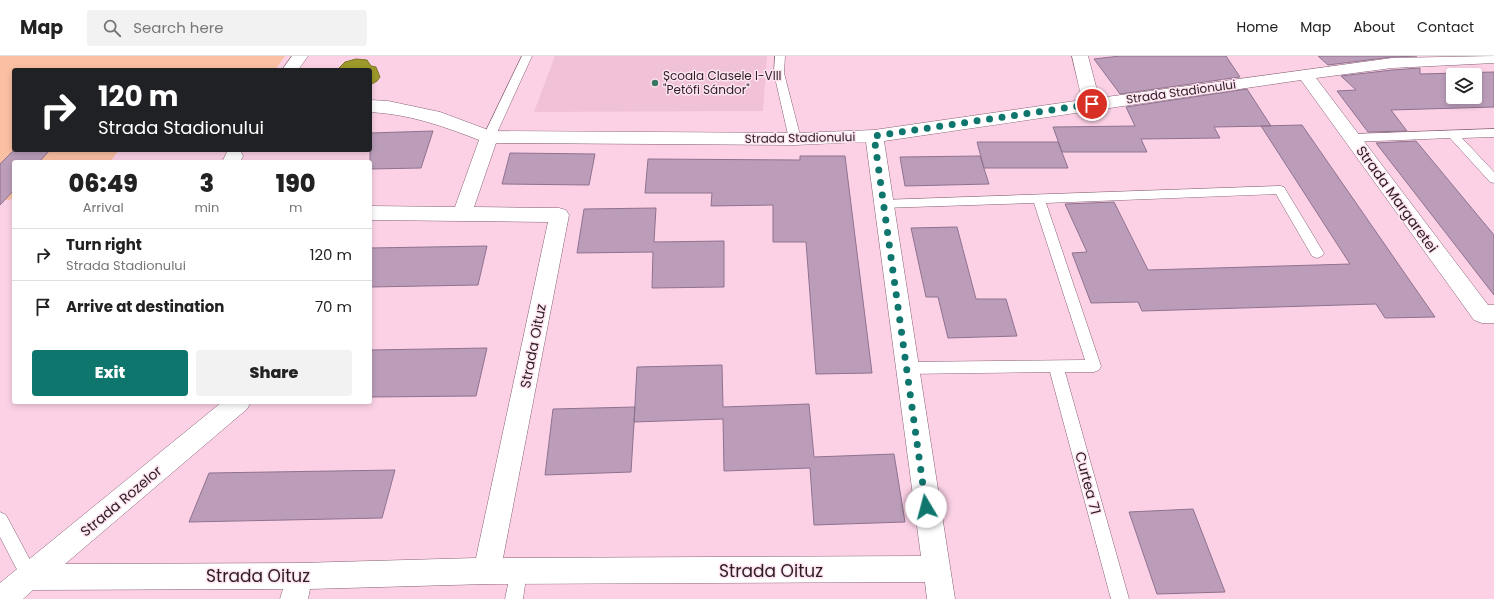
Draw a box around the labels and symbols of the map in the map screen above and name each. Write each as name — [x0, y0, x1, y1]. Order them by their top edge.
place label: Școala Clasele I-VIII "Petőfi Sándor" — [663, 67, 782, 98]
street label: Strada Stadionului — [1125, 75, 1237, 108]
marker: Școala Clasele I-VIII "Petőfi Sándor" — [650, 78, 660, 88]
pin — [1075, 87, 1109, 121]
street label: Strada Stadionului — [745, 128, 855, 147]
street label: Strada Margaretei — [1351, 142, 1443, 256]
street label: Strada Oituz — [515, 302, 551, 390]
street label: Curtea 71 — [1070, 449, 1106, 517]
street label: Strada Rozelor — [76, 461, 166, 541]
position arrow — [905, 486, 947, 528]
street label: Strada Oituz — [719, 559, 823, 583]
street label: Strada Oituz — [206, 564, 310, 588]

